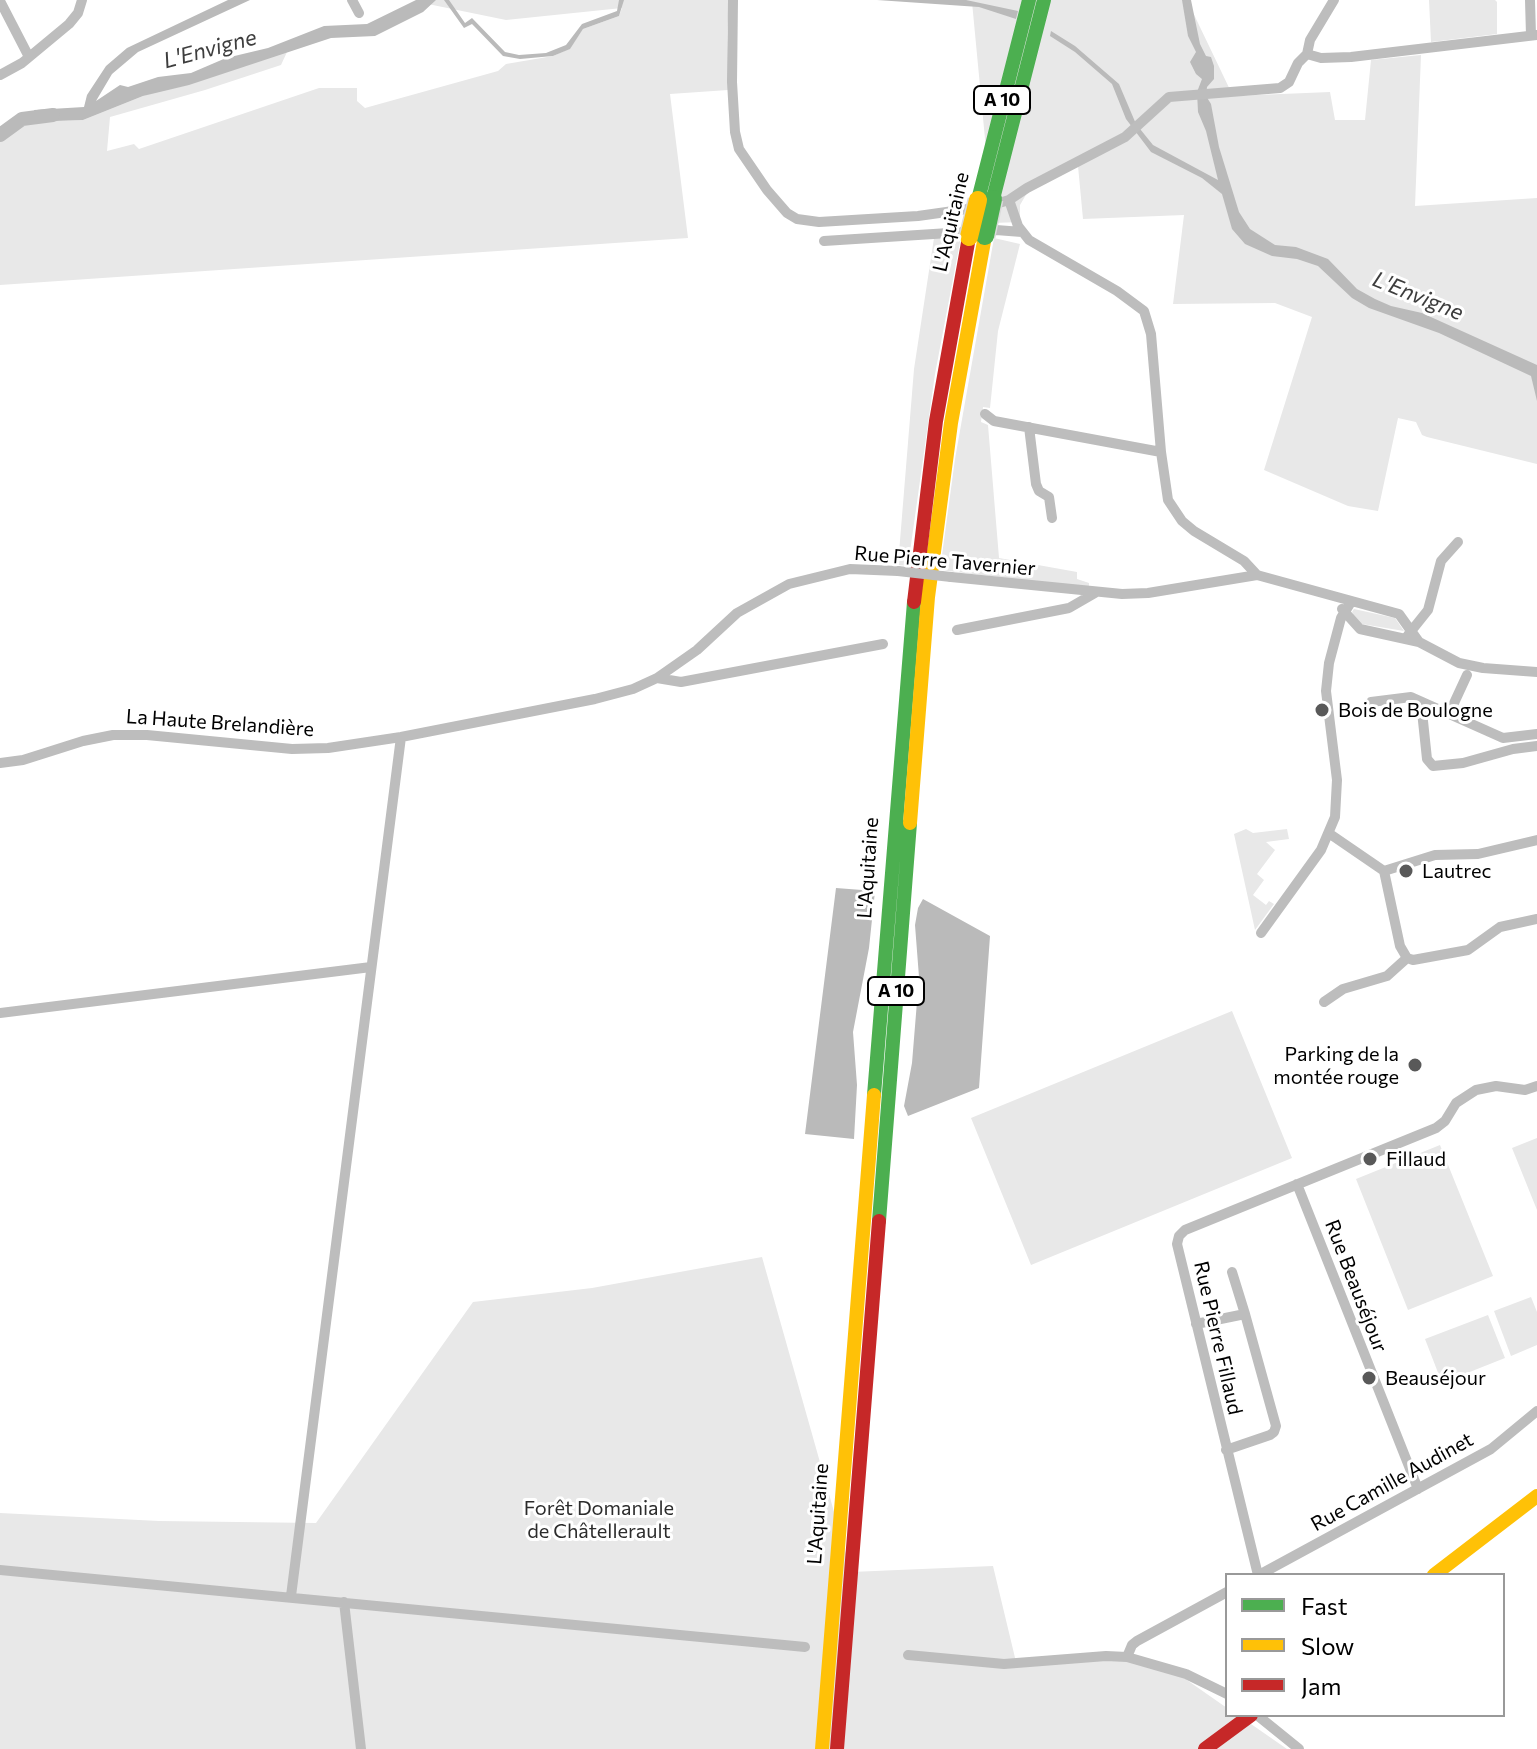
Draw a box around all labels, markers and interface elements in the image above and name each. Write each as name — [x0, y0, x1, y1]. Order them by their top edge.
water label: L'Envigne — [161, 24, 259, 74]
road number: A 10 — [974, 86, 1030, 114]
street label: L'Aquitaine — [928, 170, 974, 274]
water label: L'Envigne — [1369, 266, 1467, 326]
street label: Rue Pierre Tavernier — [853, 541, 1037, 581]
place label: Bois de Boulogne — [1338, 698, 1493, 722]
marker: Bois de Boulogne — [1313, 701, 1331, 719]
street label: La Haute Brelandière — [125, 704, 315, 742]
street label: L'Aquitaine — [852, 817, 884, 919]
place label: Lautrec — [1422, 859, 1491, 883]
marker: Lautrec — [1397, 862, 1415, 880]
road number: A 10 — [868, 977, 924, 1005]
place label: Parking de la montée rouge — [1273, 1042, 1399, 1089]
marker: Parking de la montée rouge — [1406, 1056, 1424, 1074]
place label: Fillaud — [1386, 1147, 1446, 1171]
marker: Fillaud — [1361, 1150, 1379, 1168]
street label: Rue Beauséjour — [1320, 1216, 1392, 1356]
street label: Rue Pierre Fillaud — [1189, 1259, 1247, 1417]
place label: Beauséjour — [1385, 1366, 1486, 1390]
marker: Beauséjour — [1360, 1369, 1378, 1387]
street label: Rue Camille Audinet — [1307, 1427, 1477, 1537]
street label: L'Aquitaine — [802, 1463, 834, 1565]
park label: Forêt Domaniale de Châtellerault — [524, 1496, 674, 1543]
legend — [1225, 1573, 1505, 1717]
text: Fast — [1301, 1591, 1348, 1620]
text: Slow — [1301, 1631, 1354, 1660]
text: Jam — [1301, 1671, 1341, 1700]

